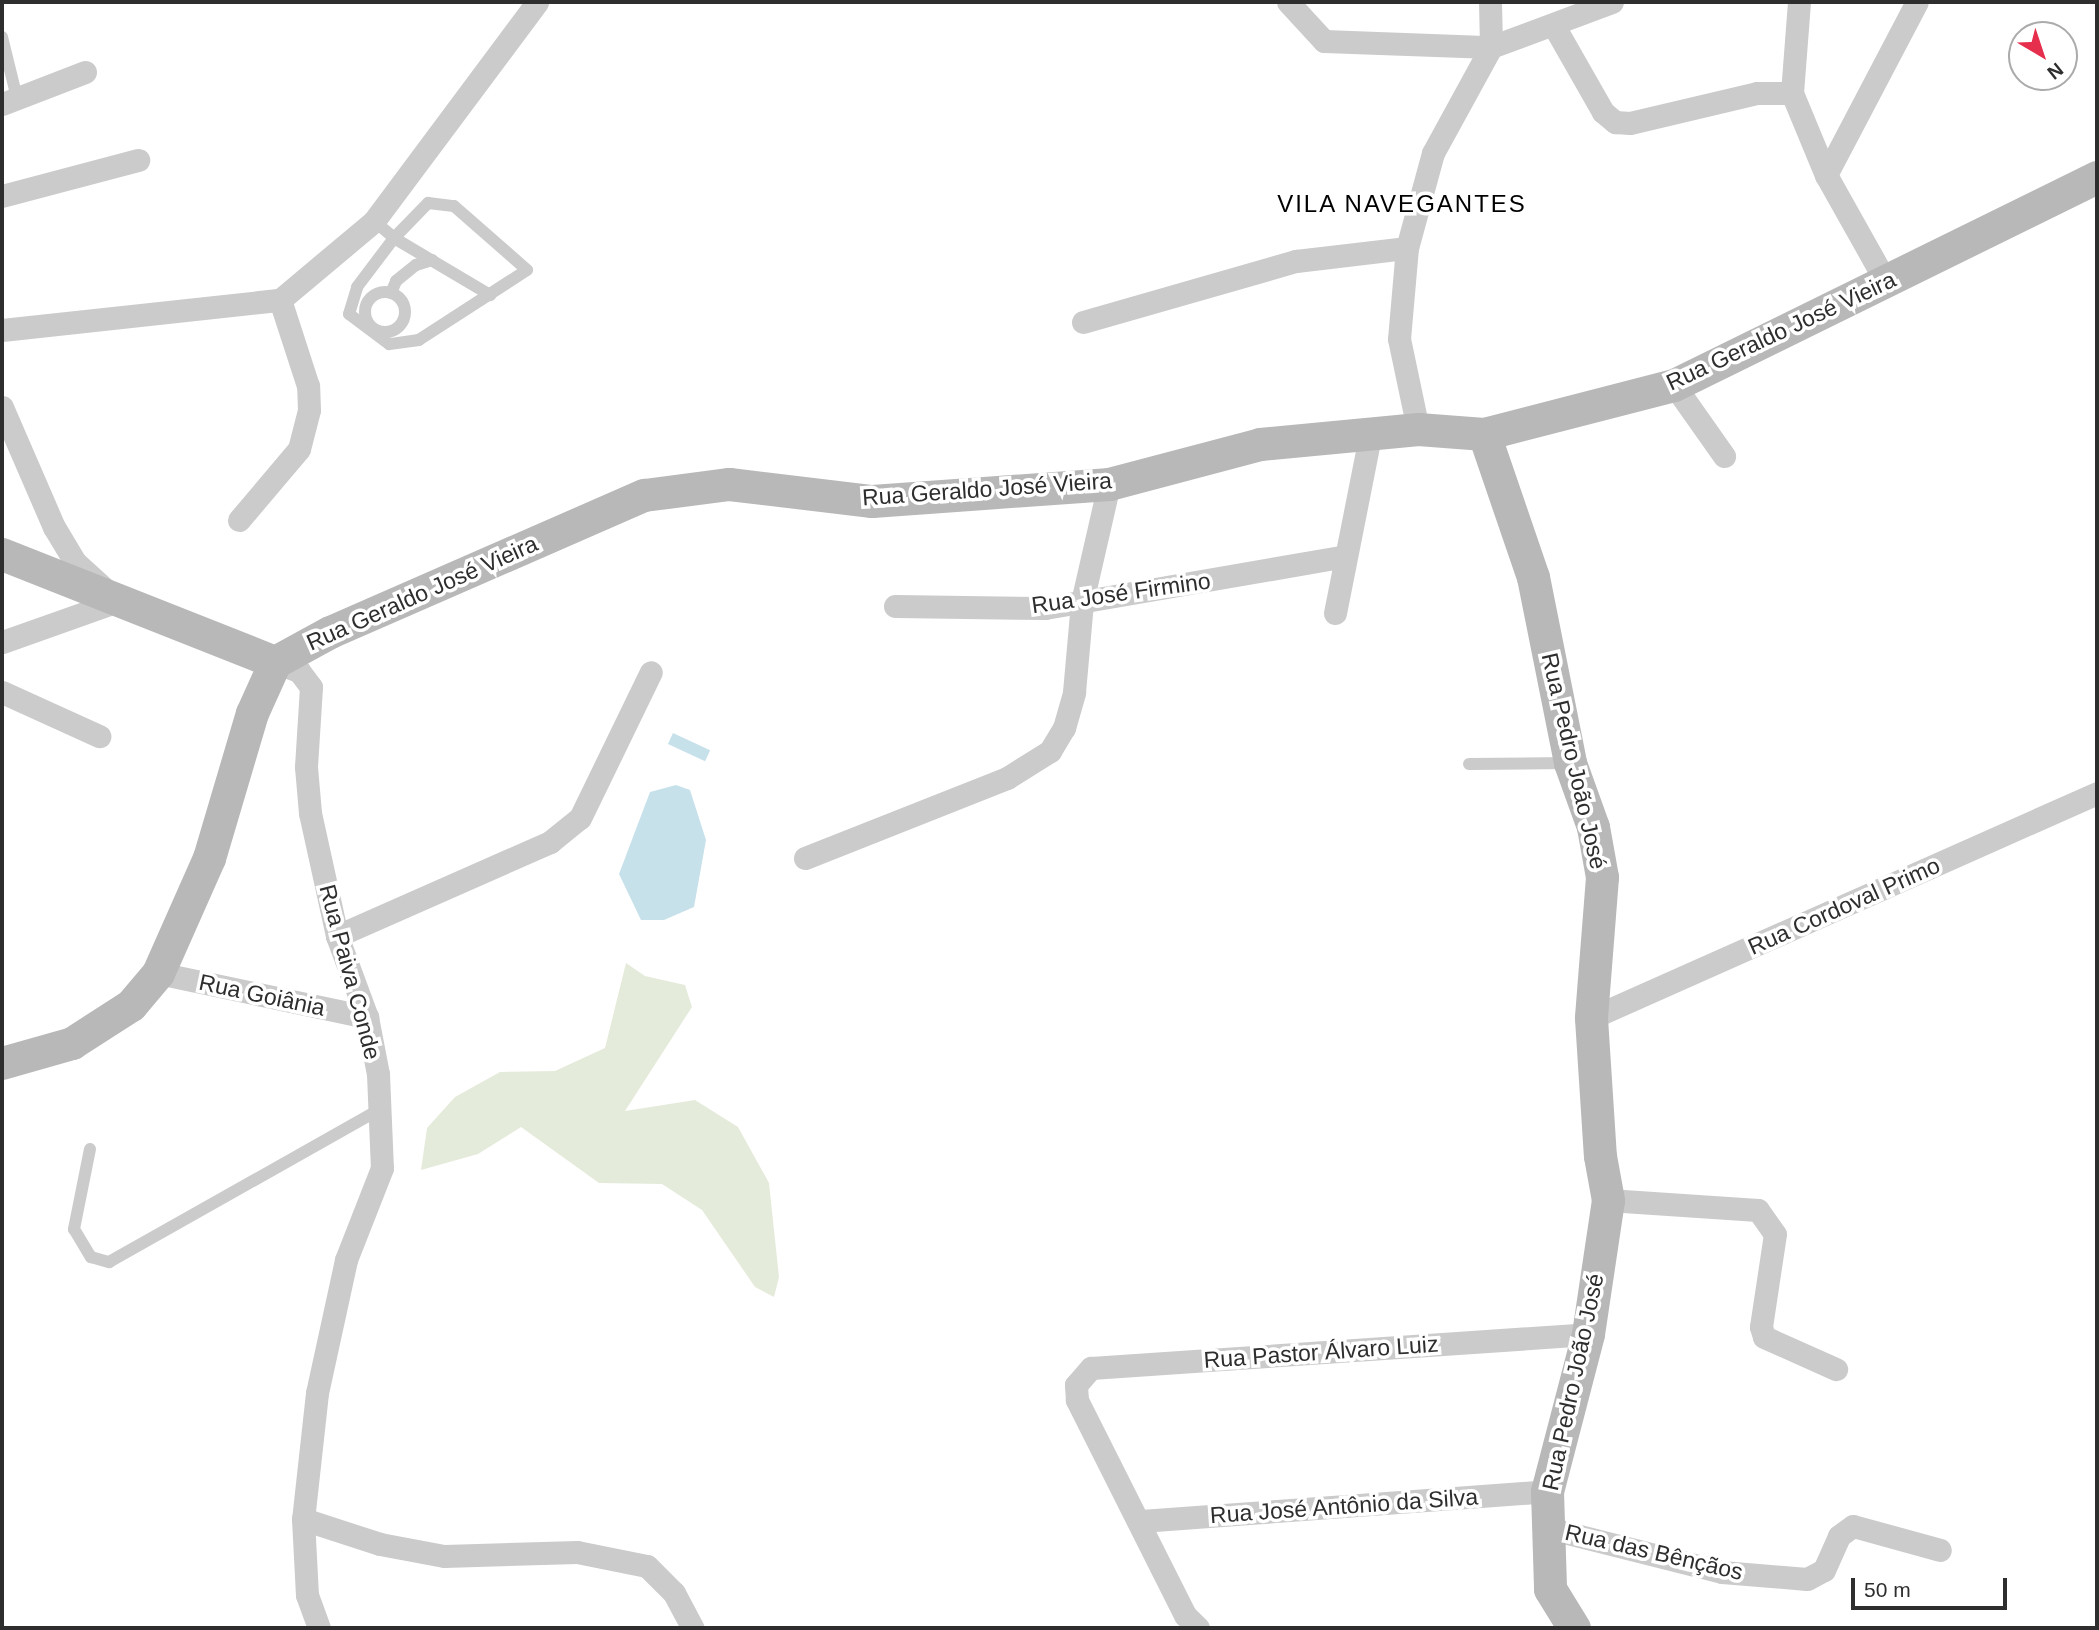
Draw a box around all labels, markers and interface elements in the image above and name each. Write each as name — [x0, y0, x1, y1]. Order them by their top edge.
north arrow — [2008, 21, 2078, 91]
text: N — [2043, 59, 2067, 84]
district label: VILA NAVEGANTES — [1278, 190, 1526, 218]
street label: Rua Geraldo José Vieira — [1662, 266, 1900, 396]
street label: Rua Geraldo José Vieira — [861, 467, 1113, 511]
street label: Rua Geraldo José Vieira — [302, 530, 542, 656]
street label: Rua José Firmino — [1030, 567, 1212, 619]
street label: Rua Pedro João José — [1536, 650, 1612, 872]
street label: Rua Cordoval Primo — [1744, 851, 1944, 961]
street label: Rua Paiva Conde — [313, 881, 387, 1063]
street label: Rua Goiânia — [197, 968, 327, 1022]
street label: Rua Pedro João José — [1537, 1271, 1609, 1493]
street label: Rua Pastor Álvaro Luiz — [1203, 1330, 1439, 1374]
street label: Rua José Antônio da Silva — [1208, 1483, 1480, 1529]
street label: Rua das Bênçãos — [1562, 1518, 1746, 1586]
scale bar — [1854, 1564, 2010, 1608]
text: 50 m — [1864, 1578, 1911, 1601]

